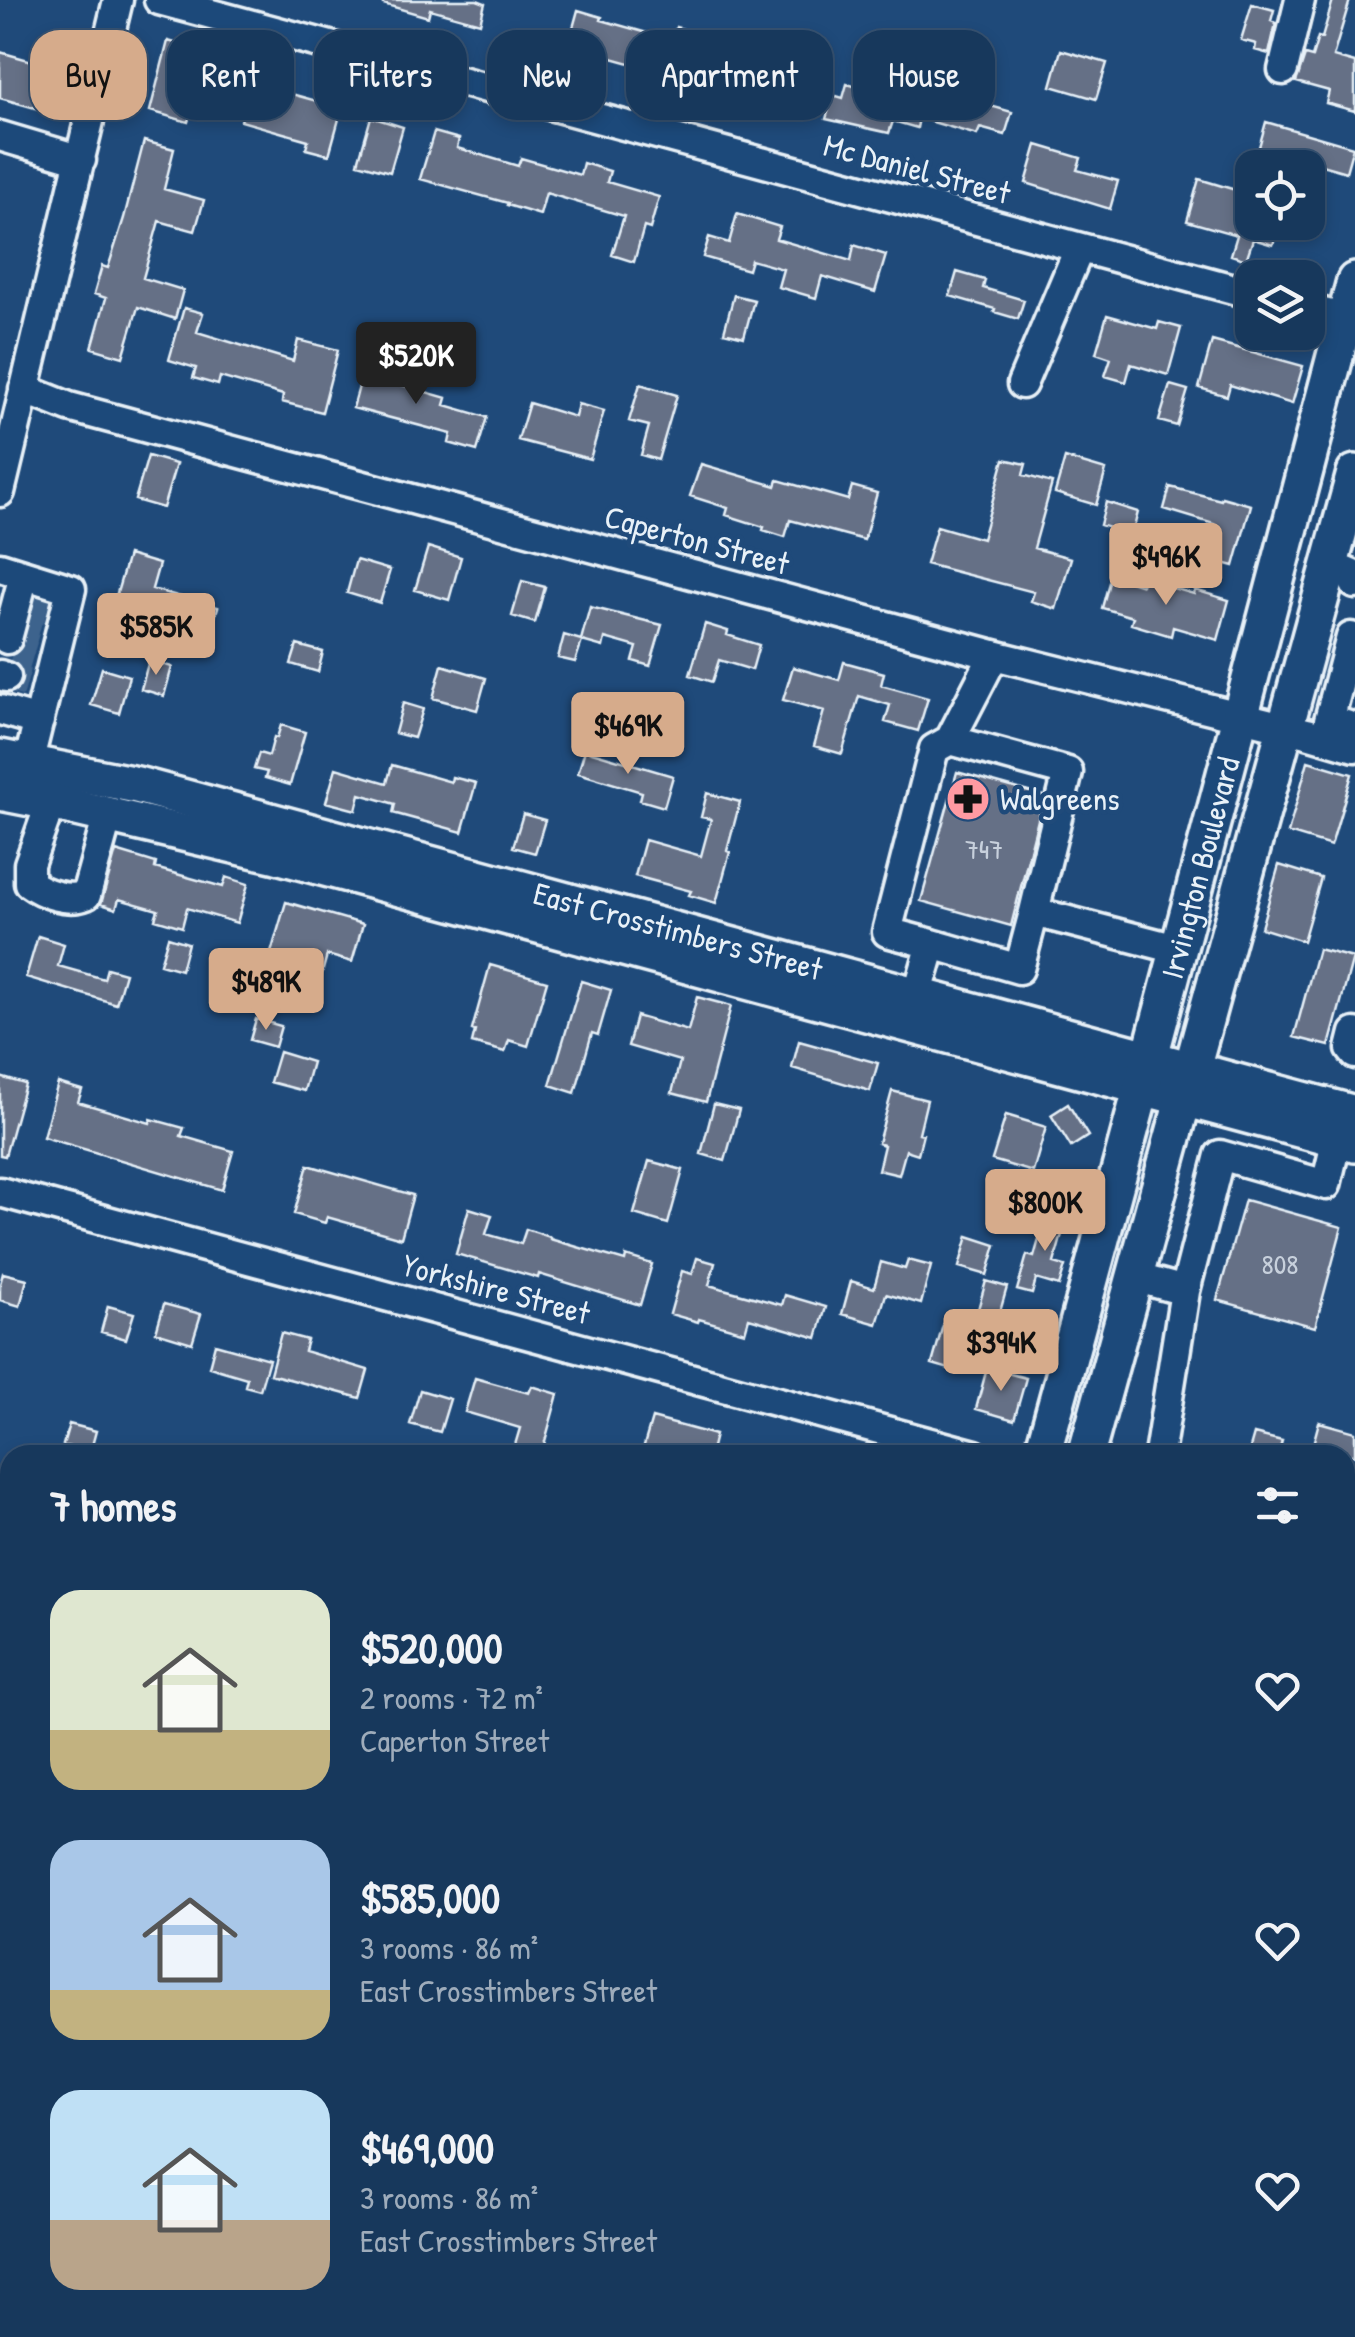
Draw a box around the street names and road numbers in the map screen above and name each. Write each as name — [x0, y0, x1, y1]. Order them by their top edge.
street label: Mc Daniel Street — [819, 123, 1016, 214]
street label: Caperton Street — [600, 494, 795, 585]
street label: Irvington Boulevard — [1150, 752, 1250, 983]
street label: East Crosstimbers Street — [529, 871, 828, 990]
street label: Yorkshire Street — [398, 1243, 596, 1334]

